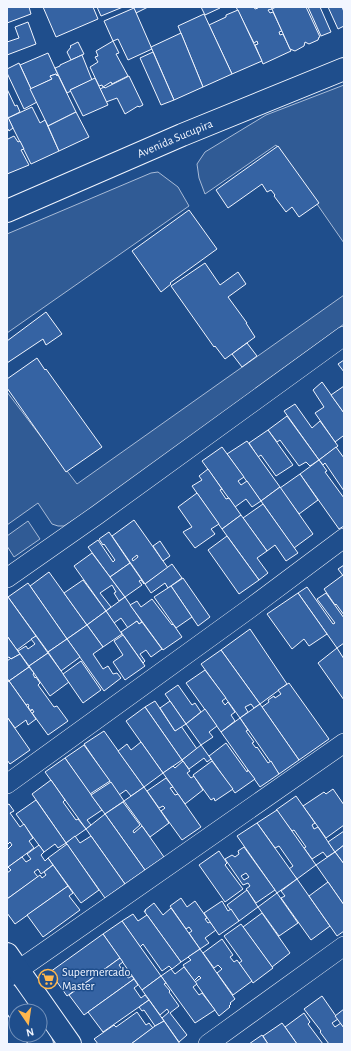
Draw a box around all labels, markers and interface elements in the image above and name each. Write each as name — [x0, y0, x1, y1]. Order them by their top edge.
street label: Avenida Sucupira — [135, 117, 215, 160]
place label: Supermercado Master — [62, 966, 131, 992]
supermarket icon: Supermercado Master — [37, 968, 59, 990]
north arrow — [8, 1003, 48, 1043]
text: N — [25, 1026, 35, 1038]

